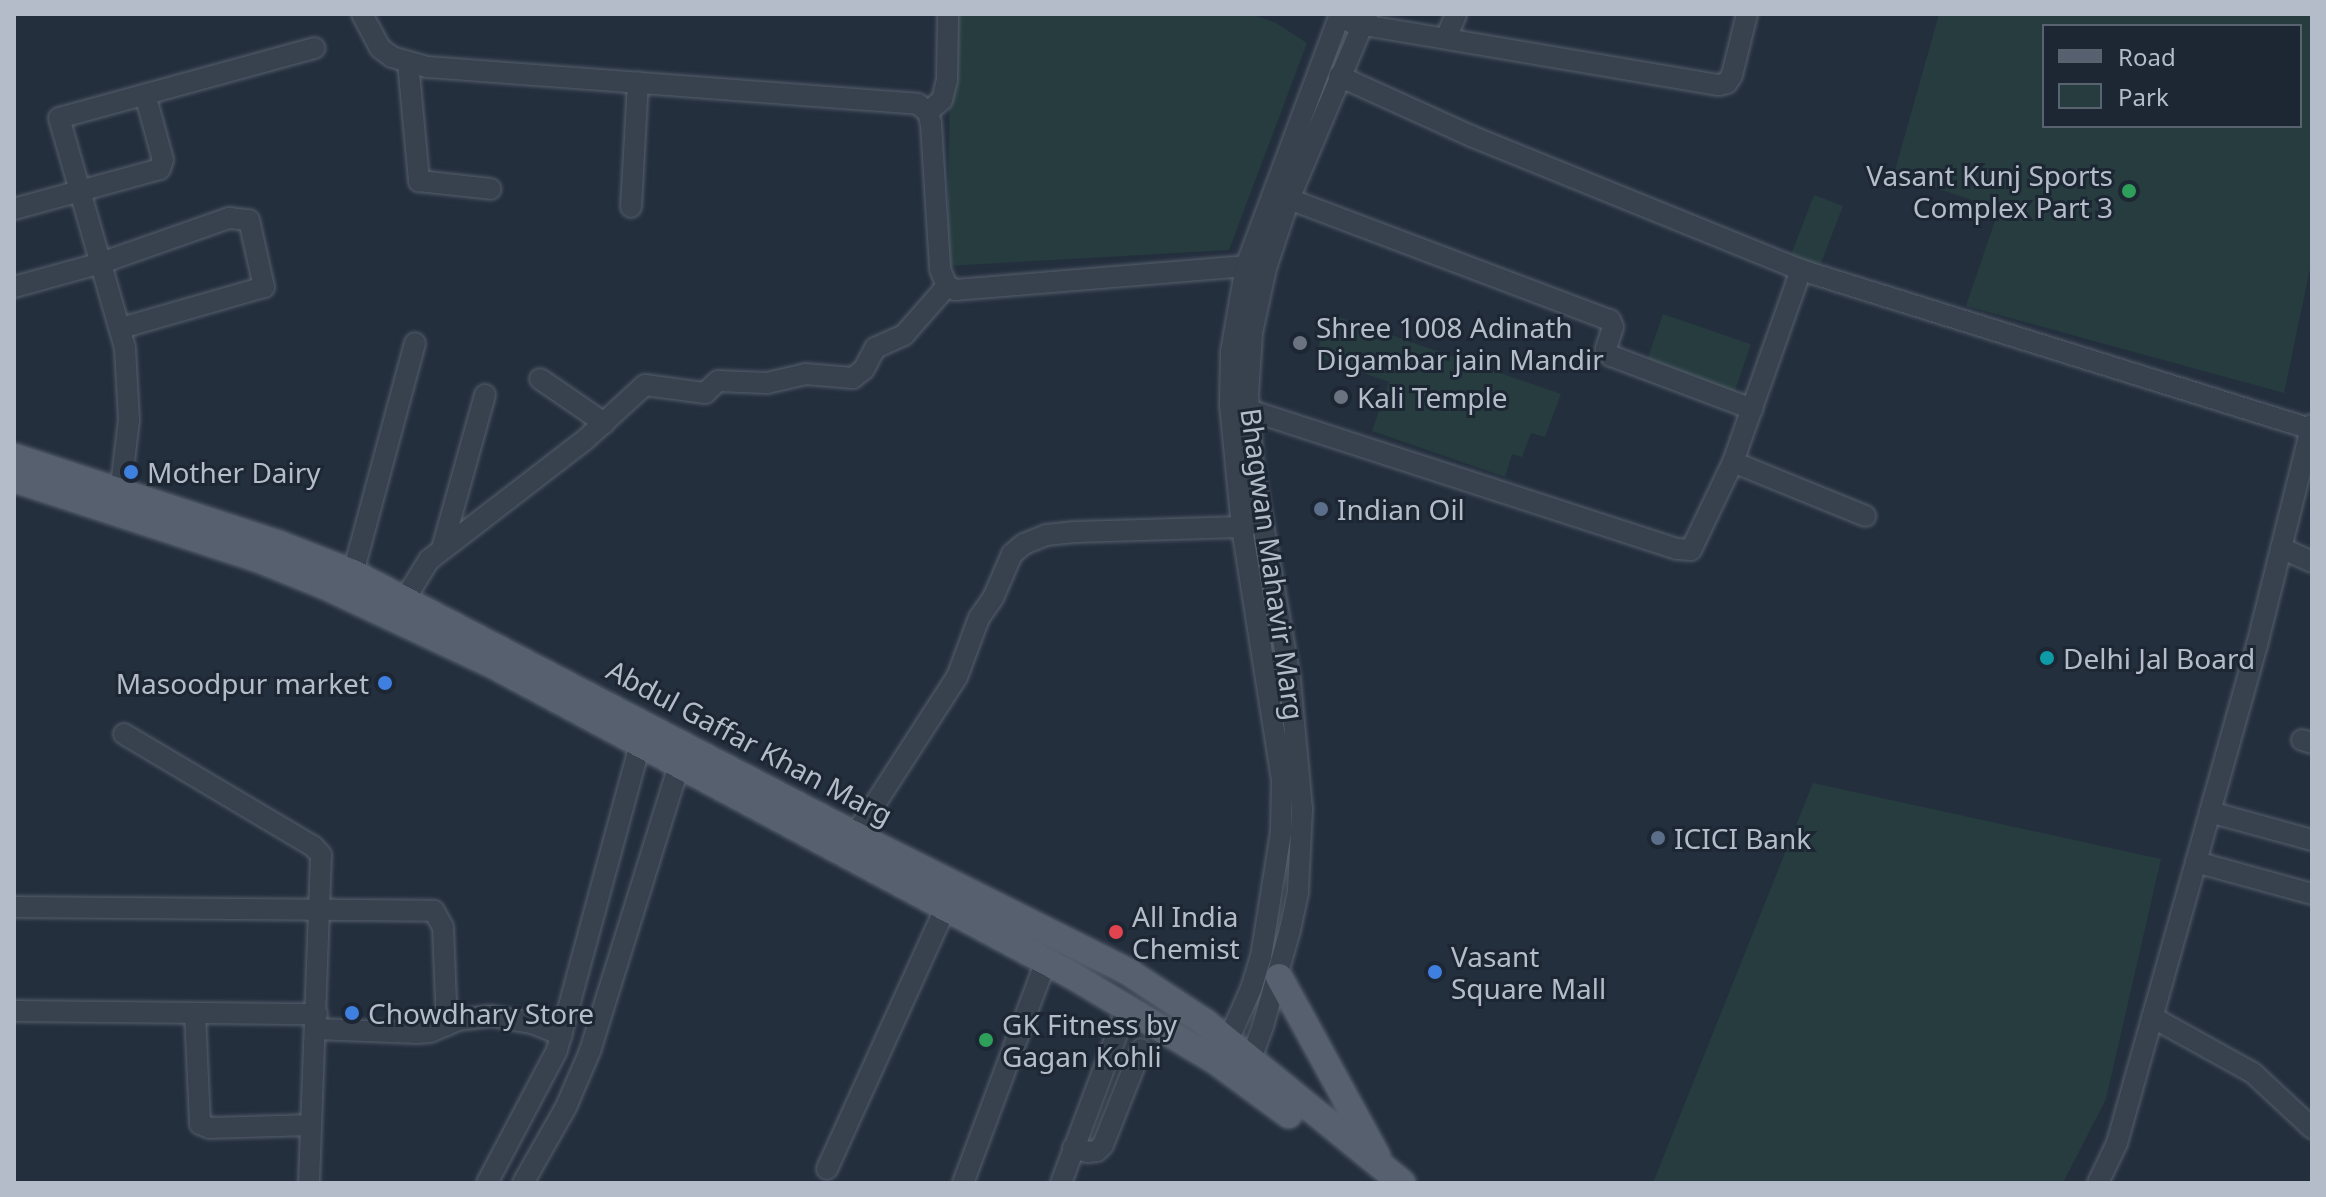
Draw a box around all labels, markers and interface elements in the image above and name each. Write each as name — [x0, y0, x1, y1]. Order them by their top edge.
legend — [2042, 24, 2302, 128]
text: Road — [2118, 40, 2176, 73]
text: Park — [2118, 80, 2169, 113]
place label: Vasant Kunj Sports Complex Part 3 — [1866, 158, 2113, 224]
marker: Vasant Kunj Sports Complex Part 3 — [2120, 182, 2138, 200]
place label: Shree 1008 Adinath Digambar jain Mandir — [1316, 310, 1604, 376]
marker: Shree 1008 Adinath Digambar jain Mandir — [1291, 334, 1309, 352]
place label: Kali Temple — [1357, 380, 1508, 414]
marker: Kali Temple — [1332, 388, 1350, 406]
street label: Bhagwan Mahavir Marg — [1234, 406, 1312, 722]
place label: Mother Dairy — [147, 455, 321, 489]
marker: Mother Dairy — [122, 463, 140, 481]
place label: Indian Oil — [1337, 492, 1465, 526]
marker: Indian Oil — [1312, 500, 1330, 518]
place label: Delhi Jal Board — [2063, 641, 2255, 675]
marker: Delhi Jal Board — [2038, 649, 2056, 667]
street label: Abdul Gaffar Khan Marg — [601, 652, 899, 832]
place label: Masoodpur market — [116, 666, 369, 700]
marker: Masoodpur market — [376, 674, 394, 692]
place label: ICICI Bank — [1674, 821, 1811, 855]
marker: ICICI Bank — [1649, 829, 1667, 847]
place label: All India Chemist — [1132, 899, 1240, 965]
marker: All India Chemist — [1107, 923, 1125, 941]
place label: Vasant Square Mall — [1451, 939, 1606, 1005]
marker: Vasant Square Mall — [1426, 963, 1444, 981]
place label: Chowdhary Store — [368, 996, 594, 1030]
marker: Chowdhary Store — [343, 1004, 361, 1022]
place label: GK Fitness by Gagan Kohli — [1002, 1007, 1177, 1073]
marker: GK Fitness by Gagan Kohli — [977, 1031, 995, 1049]

